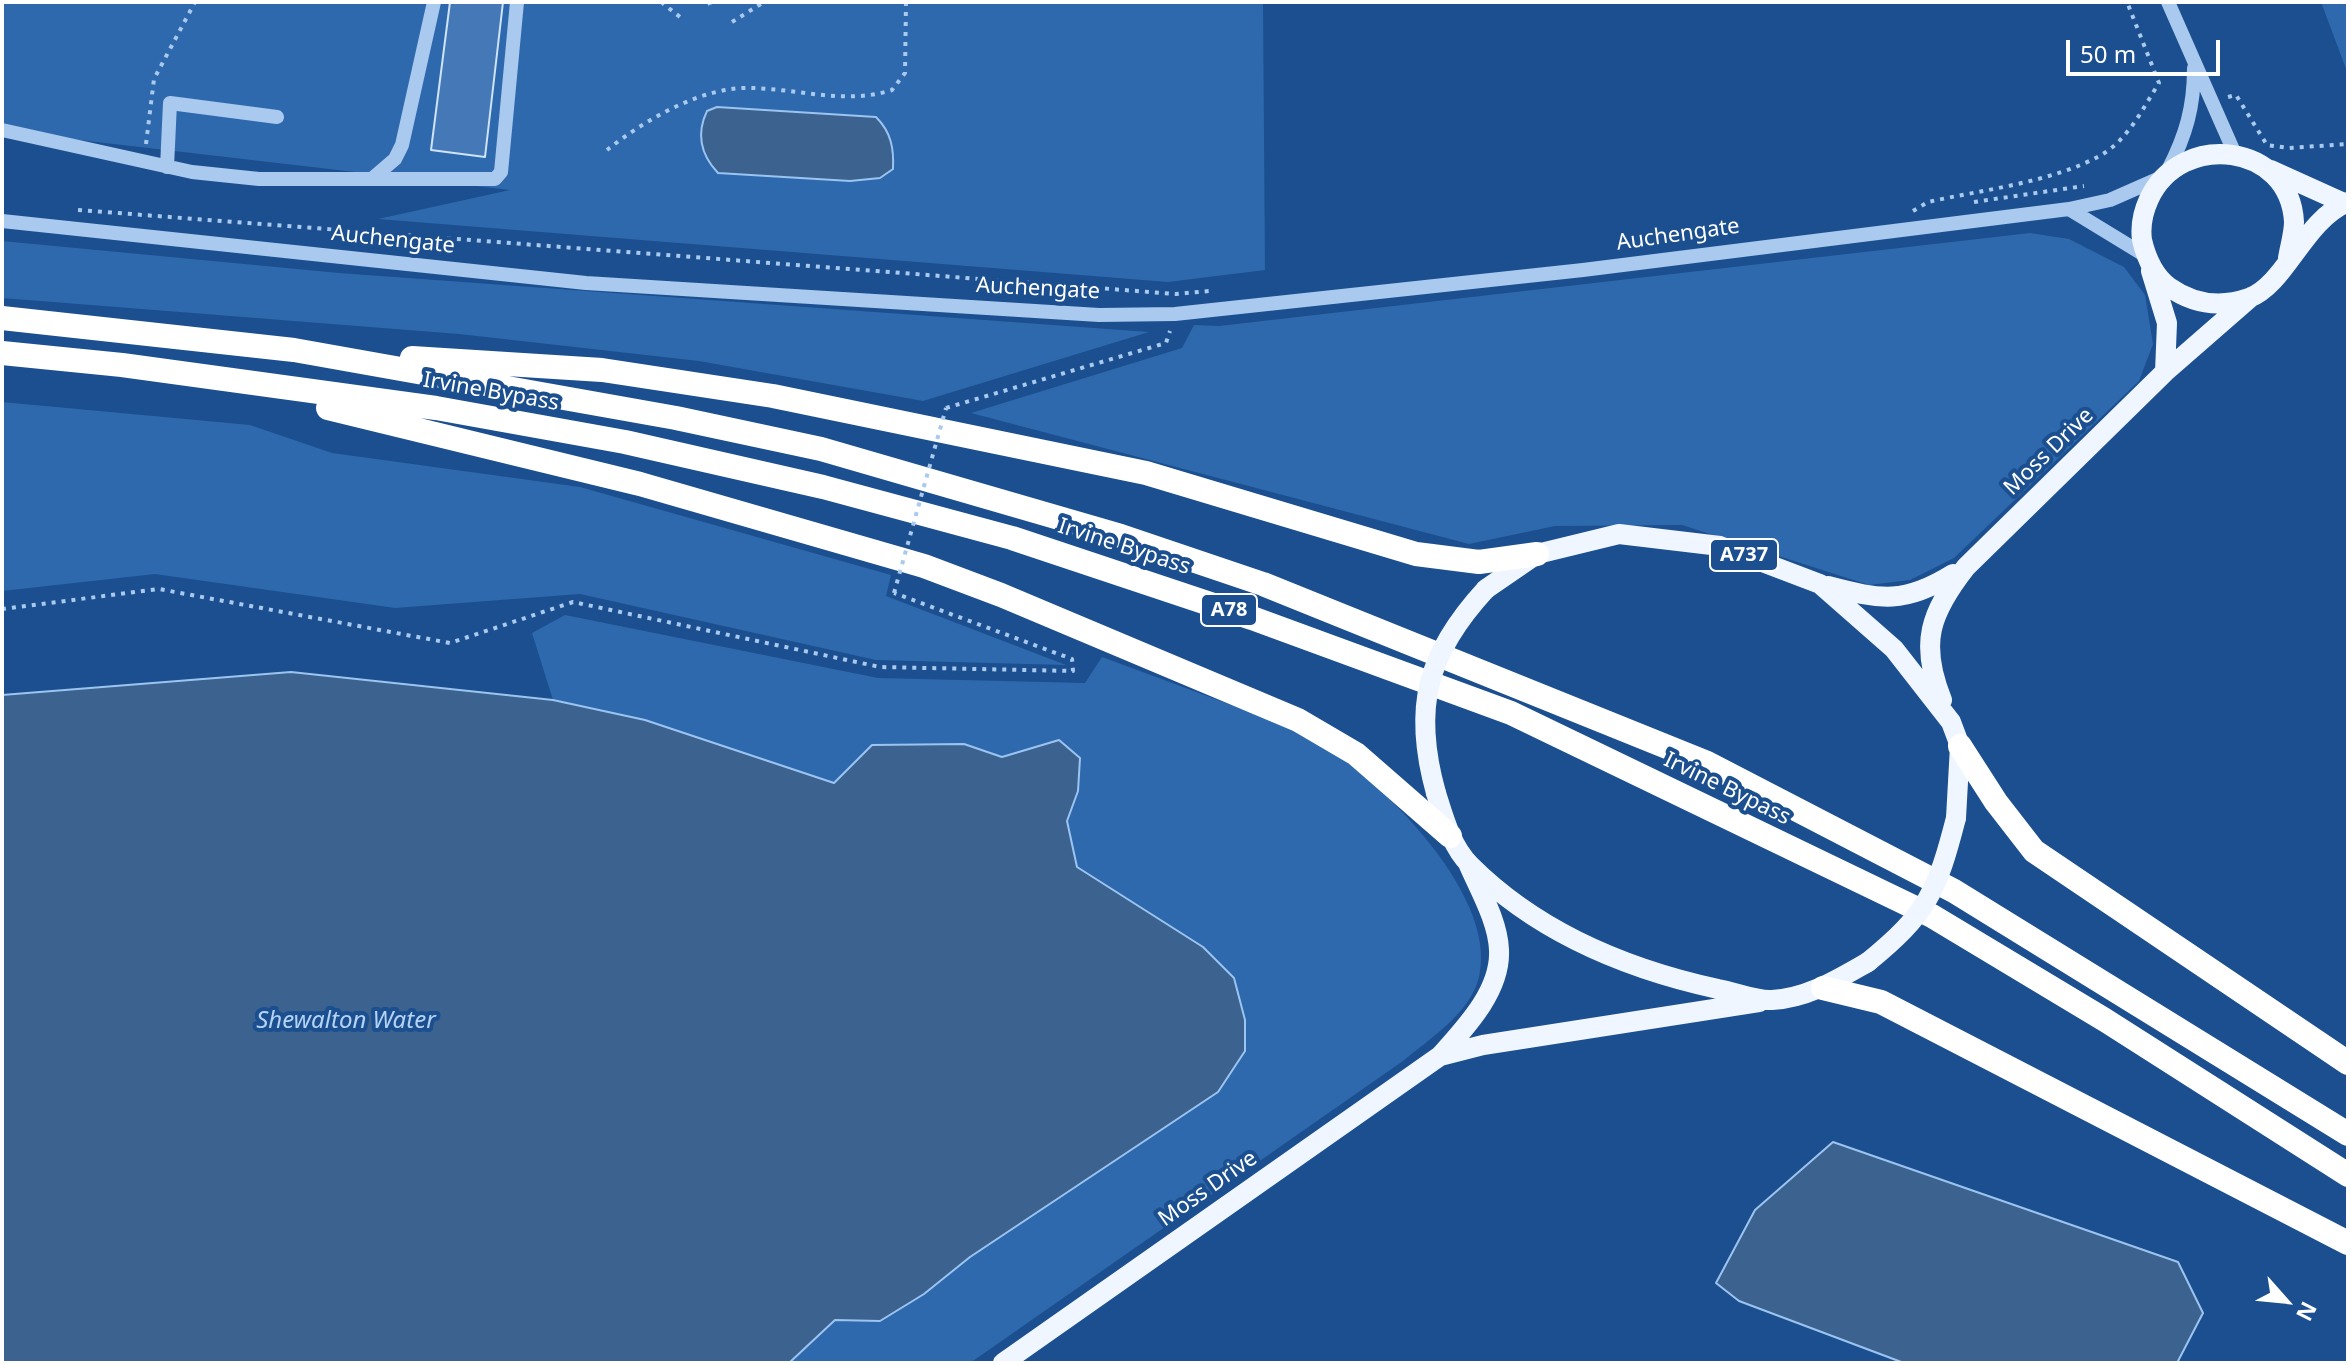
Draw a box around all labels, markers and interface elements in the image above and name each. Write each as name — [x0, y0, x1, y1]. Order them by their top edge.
scale bar — [2070, 24, 2224, 74]
text: 50 m — [2080, 37, 2136, 70]
street label: Auchengate — [1615, 213, 1741, 257]
street label: Auchengate — [330, 220, 456, 260]
street label: Auchengate — [975, 273, 1101, 305]
street label: Irvine Bypass — [421, 367, 561, 417]
street label: Moss Drive — [1999, 403, 2099, 501]
street label: Irvine Bypass — [1054, 513, 1194, 581]
road number: A737 — [1710, 539, 1778, 571]
road number: A78 — [1201, 594, 1257, 626]
street label: Irvine Bypass — [1659, 747, 1795, 831]
water label: Shewalton Water — [256, 1007, 436, 1035]
street label: Moss Drive — [1154, 1145, 1262, 1233]
north arrow — [2246, 1261, 2326, 1341]
text: N — [2290, 1297, 2325, 1327]

